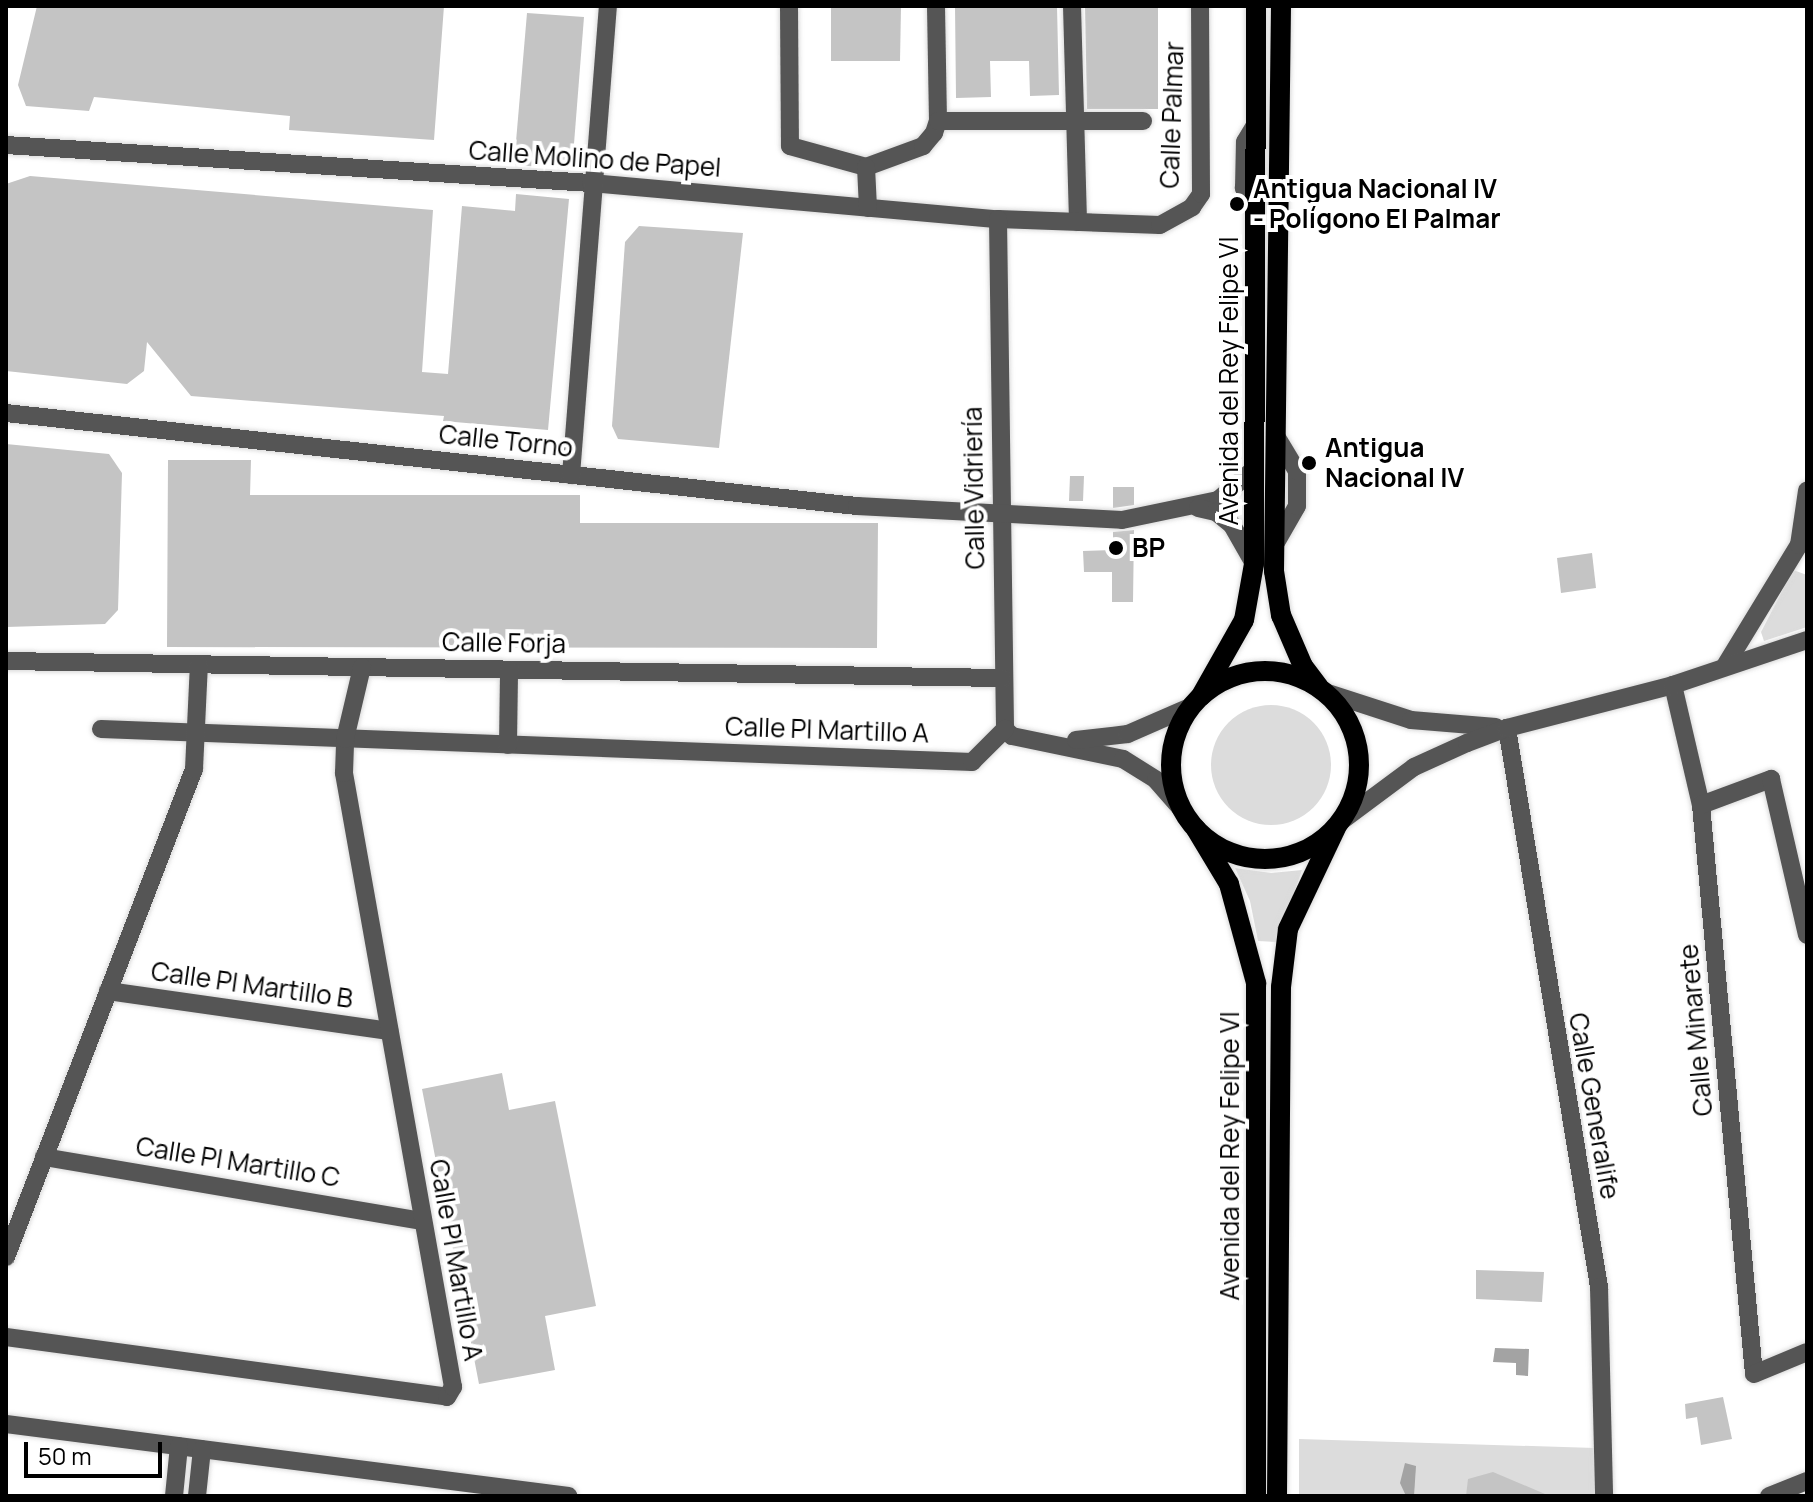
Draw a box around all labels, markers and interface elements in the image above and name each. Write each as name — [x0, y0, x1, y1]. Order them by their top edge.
street label: Calle Palmar — [1154, 41, 1190, 189]
street label: Calle Molino de Papel — [468, 135, 722, 183]
place label: Antigua Nacional IV - Polígono El Palmar — [1253, 173, 1501, 234]
marker: Antigua Nacional IV - Polígono El Palmar — [1228, 195, 1246, 213]
street label: Avenida del Rey Felipe VI — [1213, 236, 1245, 526]
street label: Calle Vidriería — [957, 406, 991, 570]
street label: Calle Torno — [437, 418, 575, 464]
place label: Antigua Nacional IV — [1325, 432, 1464, 494]
marker: Antigua Nacional IV — [1300, 454, 1318, 472]
place label: BP — [1132, 532, 1165, 564]
marker: BP — [1107, 539, 1125, 557]
street label: Calle Forja — [442, 626, 566, 660]
street label: Calle Pl Martillo A — [725, 711, 929, 749]
street label: Calle Minarete — [1673, 943, 1719, 1117]
street label: Calle Pl Martillo B — [149, 955, 355, 1015]
street label: Calle Generalife — [1562, 1010, 1626, 1202]
street label: Avenida del Rey Felipe VI — [1214, 1011, 1246, 1301]
street label: Calle Pl Martillo C — [134, 1130, 342, 1194]
street label: Calle Pl Martillo A — [423, 1157, 489, 1363]
scale bar — [28, 1426, 166, 1476]
text: 50 m — [38, 1439, 92, 1472]

